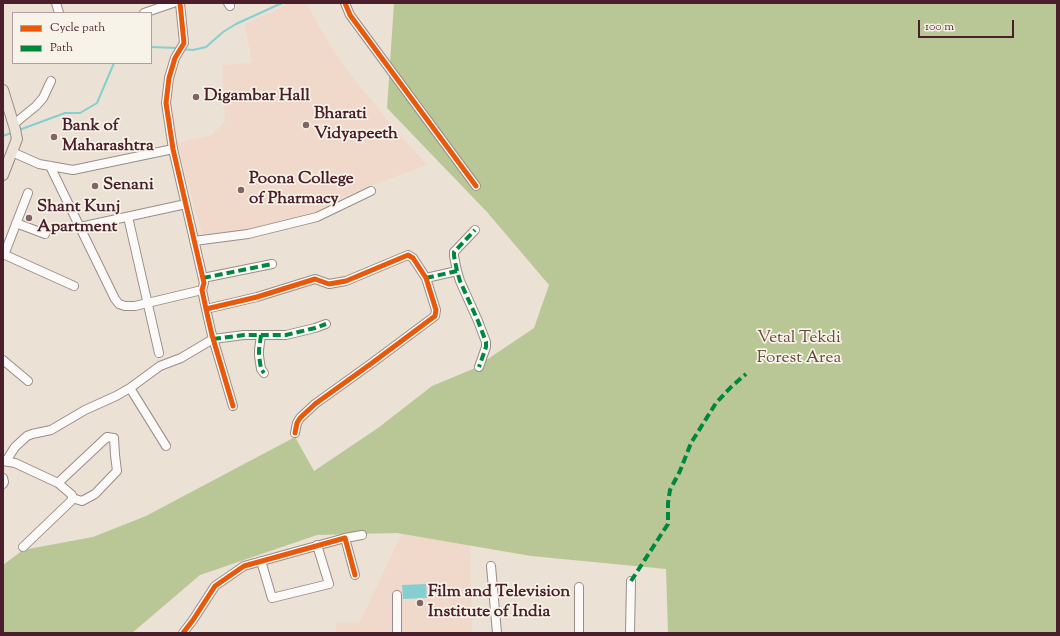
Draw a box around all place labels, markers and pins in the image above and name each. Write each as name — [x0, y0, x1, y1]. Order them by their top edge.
place label: Digambar Hall — [204, 87, 310, 107]
marker: Digambar Hall — [191, 92, 201, 102]
place label: Bharati Vidyapeeth — [314, 105, 398, 145]
place label: Bank of Maharashtra — [62, 117, 154, 157]
marker: Bharati Vidyapeeth — [301, 120, 311, 130]
marker: Bank of Maharashtra — [49, 132, 59, 142]
place label: Poona College of Pharmacy — [249, 170, 354, 210]
place label: Senani — [103, 176, 154, 196]
marker: Senani — [90, 181, 100, 191]
marker: Poona College of Pharmacy — [236, 185, 246, 195]
place label: Shant Kunj Apartment — [37, 198, 120, 238]
marker: Shant Kunj Apartment — [24, 213, 34, 223]
place label: Film and Television Institute of India — [428, 583, 570, 623]
marker: Film and Television Institute of India — [415, 598, 425, 608]

